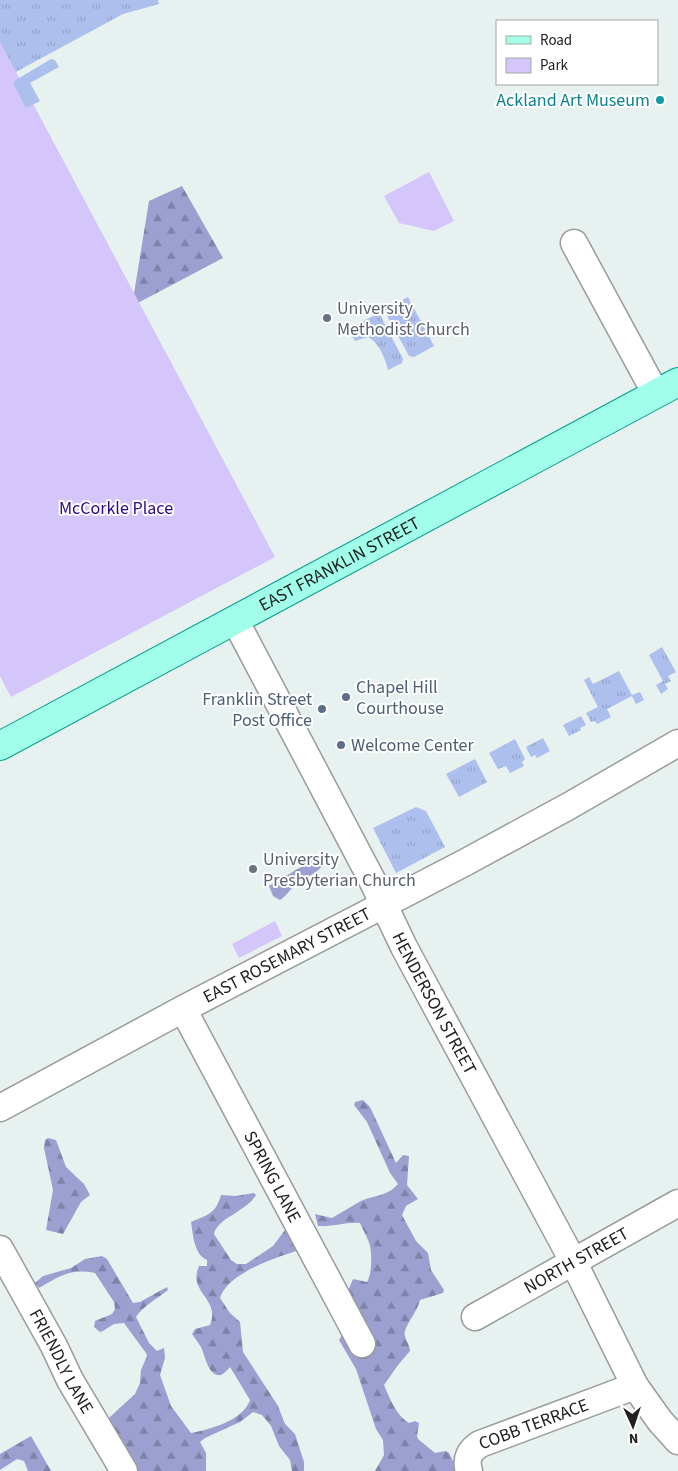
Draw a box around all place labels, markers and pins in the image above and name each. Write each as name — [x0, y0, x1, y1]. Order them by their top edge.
place label: Ackland Art Museum — [496, 88, 650, 113]
marker: Ackland Art Museum — [654, 94, 666, 106]
place label: University Methodist Church — [337, 296, 470, 342]
marker: University Methodist Church — [321, 312, 333, 324]
place label: Chapel Hill Courthouse — [356, 675, 444, 721]
place label: Franklin Street Post Office — [202, 687, 312, 733]
marker: Chapel Hill Courthouse — [340, 691, 352, 703]
marker: Franklin Street Post Office — [316, 703, 328, 715]
place label: Welcome Center — [351, 733, 475, 758]
marker: Welcome Center — [335, 739, 347, 751]
place label: University Presbyterian Church — [263, 847, 416, 893]
marker: University Presbyterian Church — [247, 863, 259, 875]

